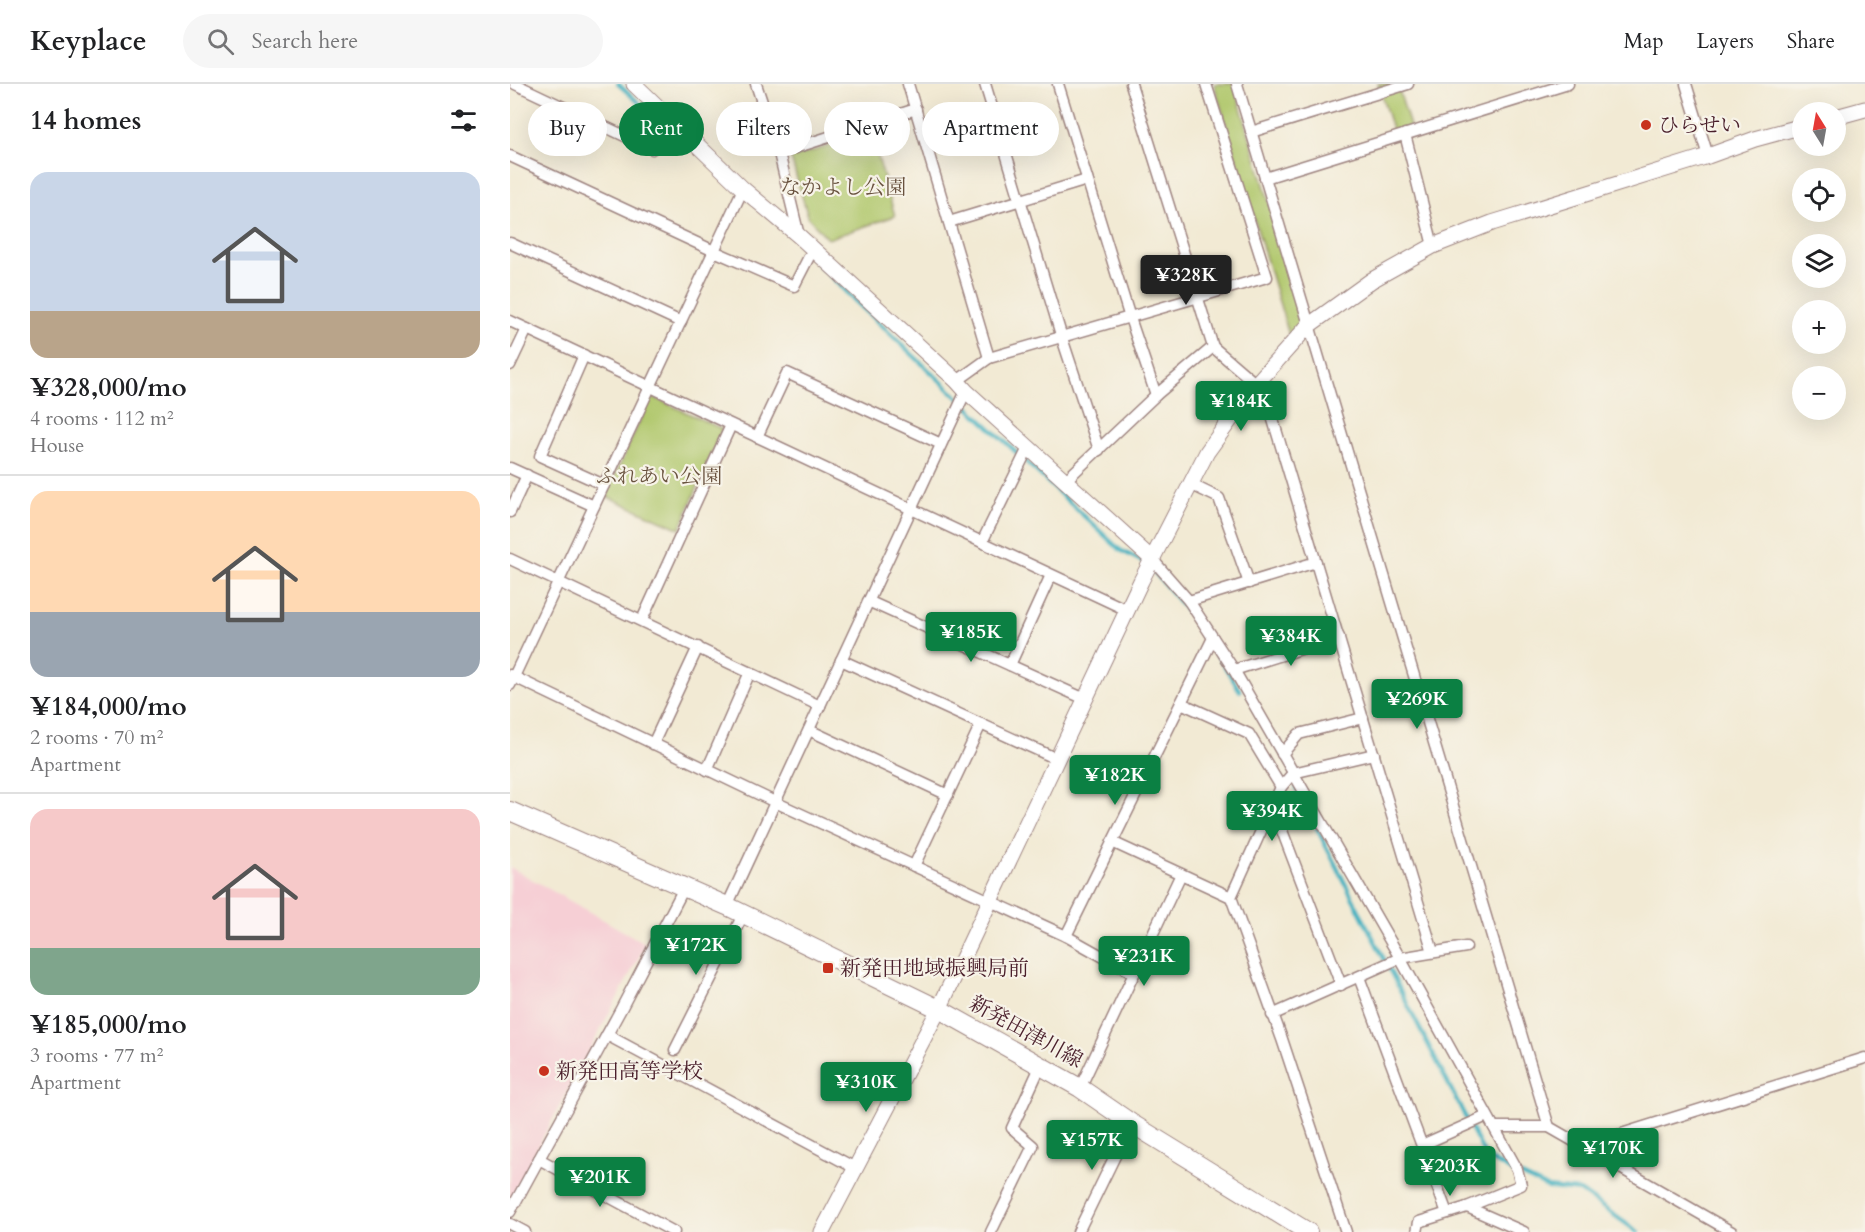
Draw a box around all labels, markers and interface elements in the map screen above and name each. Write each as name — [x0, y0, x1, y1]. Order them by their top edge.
search box — [183, 14, 603, 68]
text: Keyplace — [30, 22, 147, 60]
icon: search — [204, 25, 237, 58]
text: Search here — [252, 26, 358, 56]
text: Map — [1624, 27, 1664, 56]
text: Layers — [1697, 27, 1754, 56]
text: Share — [1787, 27, 1835, 56]
chip: Buy — [528, 102, 607, 156]
chip: Rent — [619, 102, 704, 156]
chip: Filters — [716, 102, 812, 156]
chip: New — [824, 102, 910, 156]
chip: Apartment — [922, 102, 1059, 156]
north arrow — [1792, 102, 1846, 156]
map controls — [1792, 102, 1846, 420]
text: 14 homes — [30, 103, 141, 138]
icon: filters — [447, 104, 480, 137]
place label: ひらせい — [1658, 111, 1741, 140]
marker: ひらせい — [1639, 118, 1653, 132]
button: locate — [1792, 168, 1846, 222]
park label: なかよし公園 — [780, 173, 906, 202]
icon: home — [201, 211, 309, 319]
button: layers — [1792, 234, 1846, 288]
pin: ¥328K — [1144, 255, 1228, 306]
text: ¥328K — [1155, 261, 1217, 288]
button: + — [1792, 300, 1846, 354]
button: − — [1792, 366, 1846, 420]
text: ¥328,000/mo — [30, 370, 187, 405]
pin: ¥184K — [1199, 381, 1283, 432]
text: ¥184K — [1210, 387, 1272, 414]
text: 4 rooms · 112 m² — [30, 405, 174, 432]
text: House — [30, 432, 84, 459]
park label: ふれあい公園 — [596, 462, 722, 491]
icon: home — [201, 530, 309, 638]
pin: ¥185K — [929, 612, 1013, 663]
pin: ¥384K — [1249, 616, 1333, 667]
text: ¥185K — [940, 618, 1002, 645]
text: ¥384K — [1260, 622, 1322, 649]
pin: ¥269K — [1375, 679, 1459, 730]
text: ¥269K — [1386, 685, 1448, 712]
text: ¥184,000/mo — [30, 689, 187, 724]
text: 2 rooms · 70 m² — [30, 724, 163, 751]
text: Apartment — [30, 751, 121, 778]
pin: ¥182K — [1073, 755, 1157, 806]
text: ¥182K — [1084, 761, 1146, 788]
pin: ¥394K — [1230, 791, 1314, 842]
text: ¥394K — [1241, 797, 1303, 824]
icon: home — [201, 848, 309, 956]
pin: ¥172K — [654, 925, 738, 976]
text: ¥172K — [665, 931, 727, 958]
pin: ¥231K — [1102, 936, 1186, 987]
text: ¥231K — [1113, 942, 1175, 969]
place label: 新発田地域振興局前 — [840, 954, 1029, 983]
marker: 新発田地域振興局前 — [821, 961, 835, 975]
street label: 新発田津川線 — [964, 989, 1088, 1075]
text: ¥185,000/mo — [30, 1007, 187, 1042]
text: 3 rooms · 77 m² — [30, 1042, 163, 1069]
place label: 新発田高等学校 — [556, 1057, 703, 1086]
pin: ¥310K — [824, 1062, 908, 1113]
marker: 新発田高等学校 — [537, 1064, 551, 1078]
text: ¥310K — [835, 1068, 897, 1095]
text: Apartment — [30, 1069, 121, 1096]
pin: ¥157K — [1050, 1120, 1134, 1171]
text: ¥157K — [1061, 1126, 1123, 1153]
pin: ¥170K — [1571, 1128, 1655, 1179]
text: ¥170K — [1582, 1134, 1644, 1161]
pin: ¥203K — [1408, 1146, 1492, 1197]
text: ¥203K — [1419, 1152, 1481, 1179]
pin: ¥201K — [558, 1157, 642, 1208]
text: ¥201K — [569, 1163, 631, 1190]

